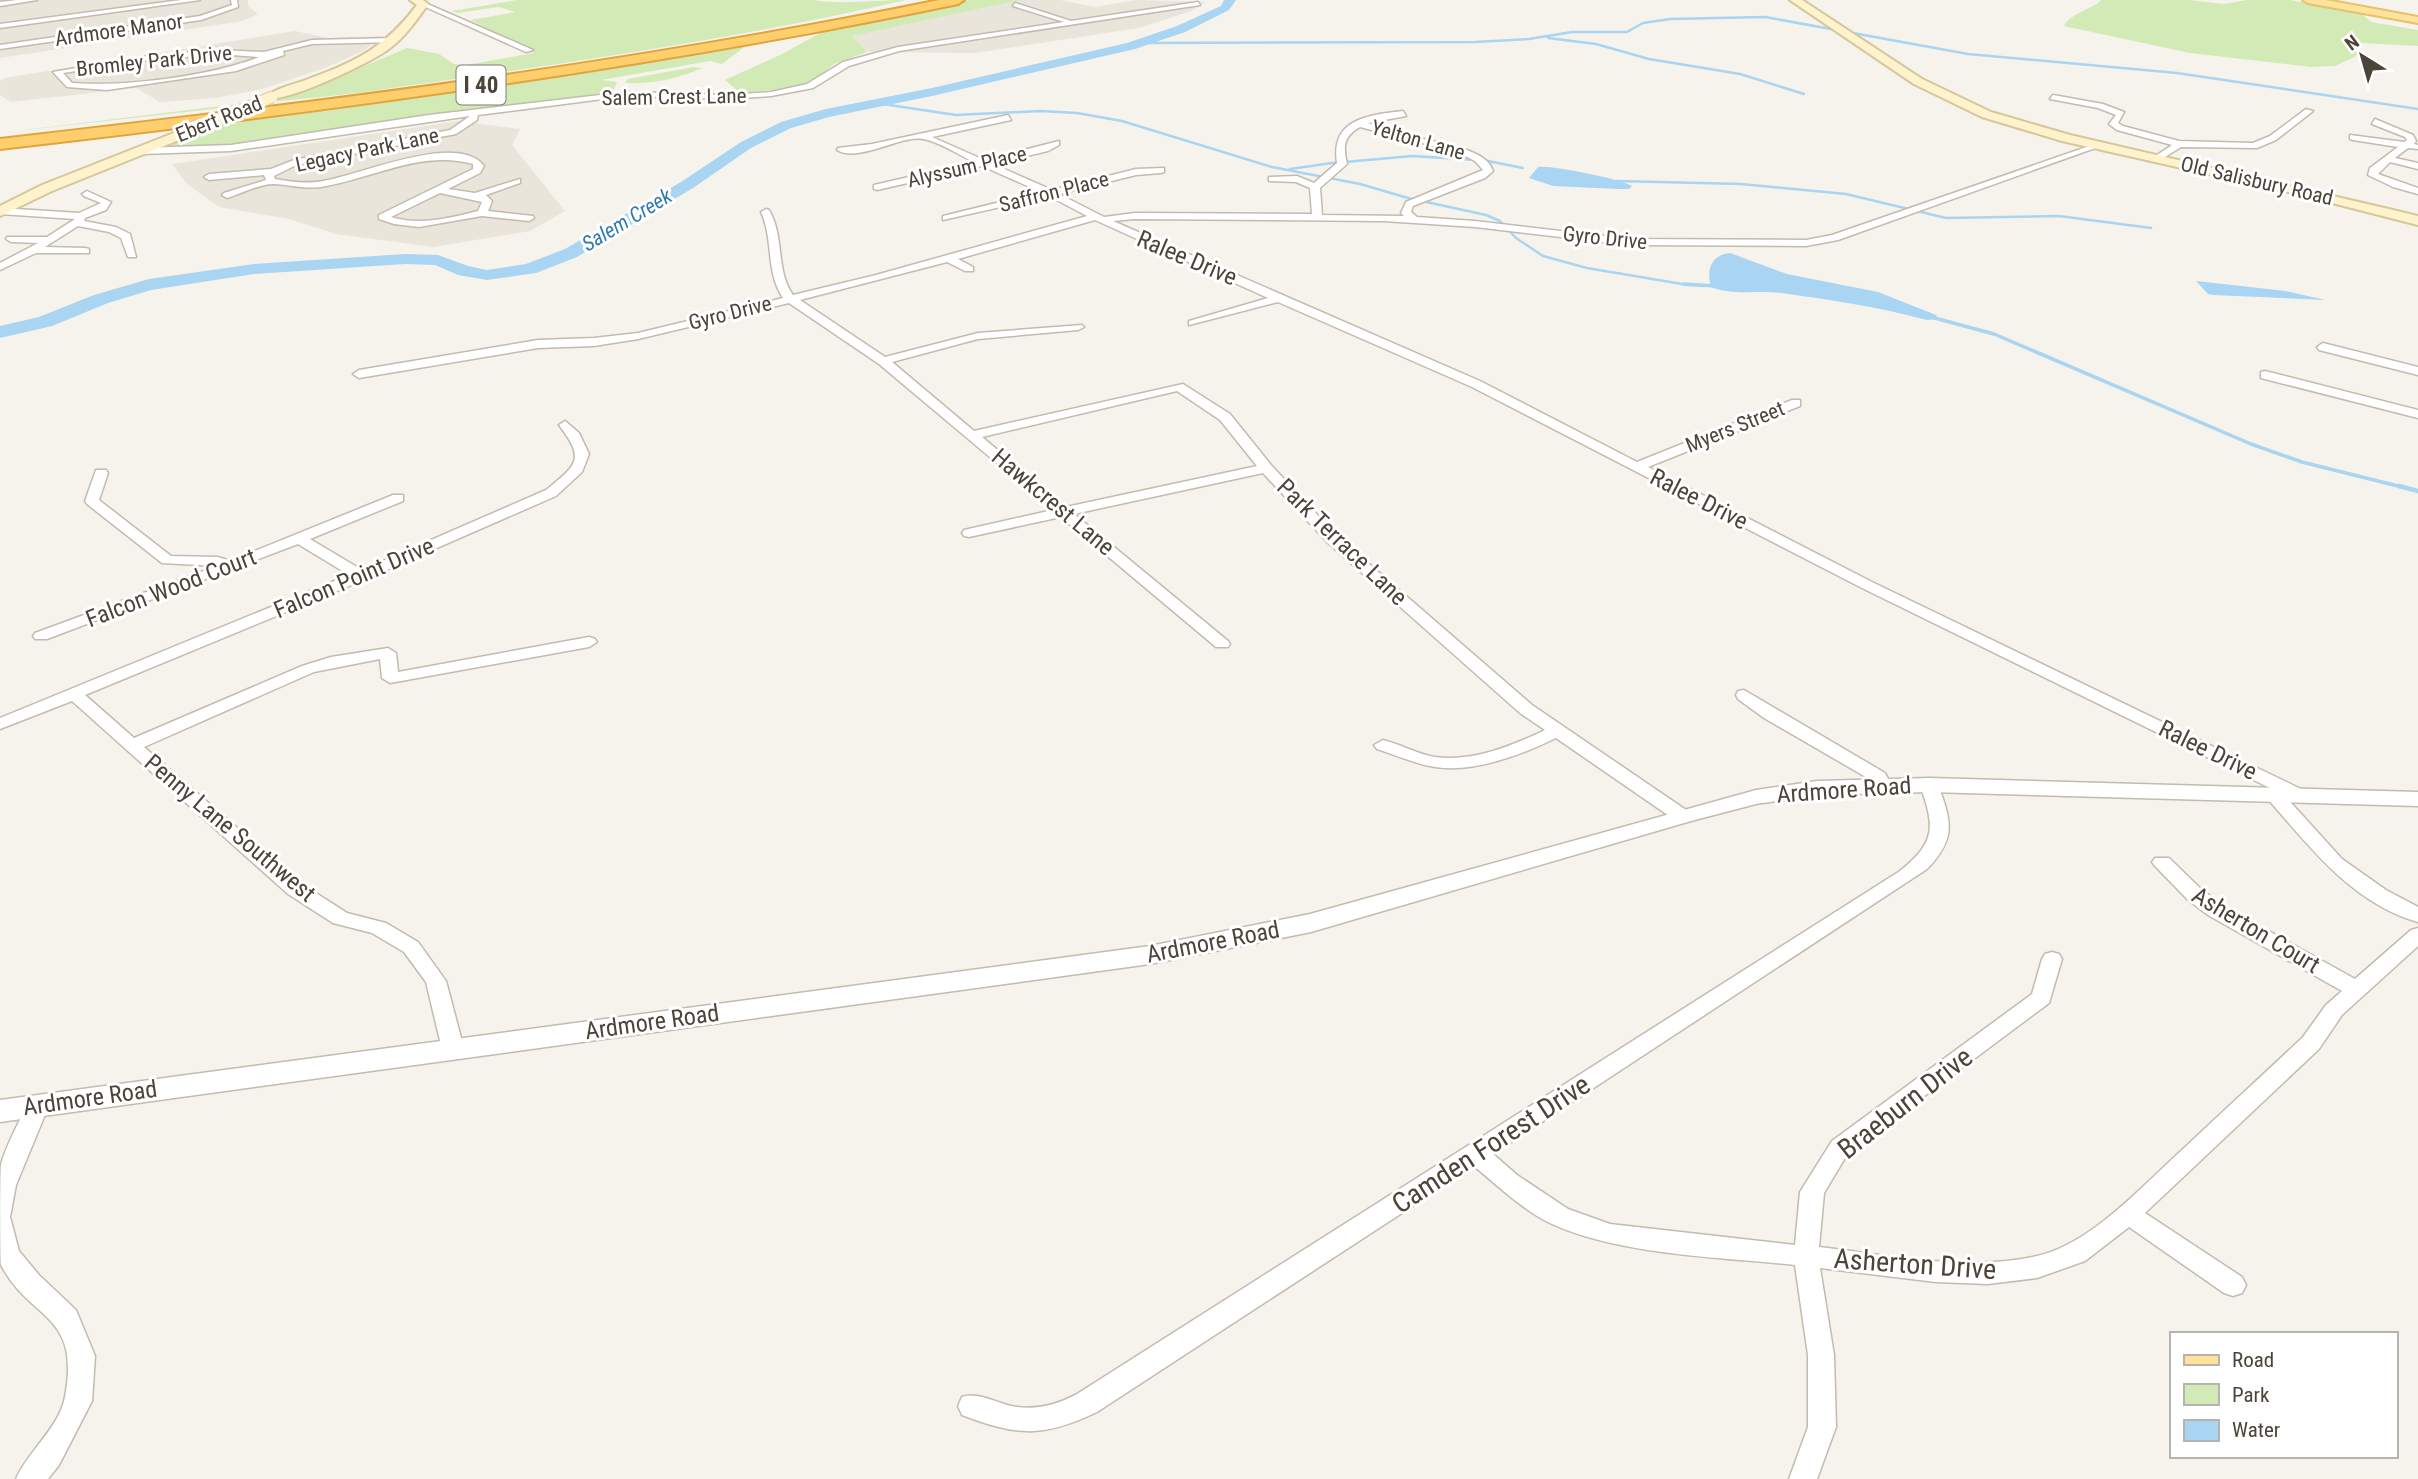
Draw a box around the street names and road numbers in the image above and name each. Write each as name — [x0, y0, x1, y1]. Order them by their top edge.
street label: Ardmore Manor — [53, 9, 185, 51]
street label: Bromley Park Drive — [75, 41, 233, 81]
road number: I 40 — [456, 66, 505, 104]
street label: Salem Crest Lane — [601, 84, 747, 110]
street label: Ebert Road — [172, 91, 266, 147]
street label: Yelton Lane — [1368, 115, 1468, 165]
street label: Legacy Park Lane — [293, 123, 441, 177]
street label: Alyssum Place — [905, 142, 1029, 192]
street label: Old Salisbury Road — [2178, 152, 2336, 210]
street label: Saffron Place — [997, 167, 1111, 217]
street label: Gyro Drive — [1562, 222, 1648, 254]
street label: Ralee Drive — [1133, 224, 1241, 292]
street label: Gyro Drive — [686, 291, 774, 335]
street label: Myers Street — [1682, 396, 1788, 458]
street label: Hawkcrest Lane — [986, 443, 1120, 561]
street label: Ralee Drive — [1646, 463, 1752, 535]
street label: Park Terrace Lane — [1271, 473, 1413, 611]
street label: Falcon Point Drive — [270, 532, 438, 624]
street label: Falcon Wood Court — [82, 543, 260, 633]
street label: Ralee Drive — [2154, 714, 2262, 786]
street label: Penny Lane Southwest — [139, 748, 321, 908]
street label: Ardmore Road — [1776, 771, 1912, 809]
street label: Asherton Court — [2187, 881, 2325, 979]
street label: Ardmore Road — [1144, 915, 1282, 969]
street label: Ardmore Road — [583, 999, 721, 1045]
street label: Braeburn Drive — [1831, 1040, 1979, 1166]
street label: Camden Forest Drive — [1386, 1068, 1596, 1220]
street label: Ardmore Road — [21, 1075, 159, 1121]
street label: Asherton Drive — [1833, 1242, 1997, 1286]

